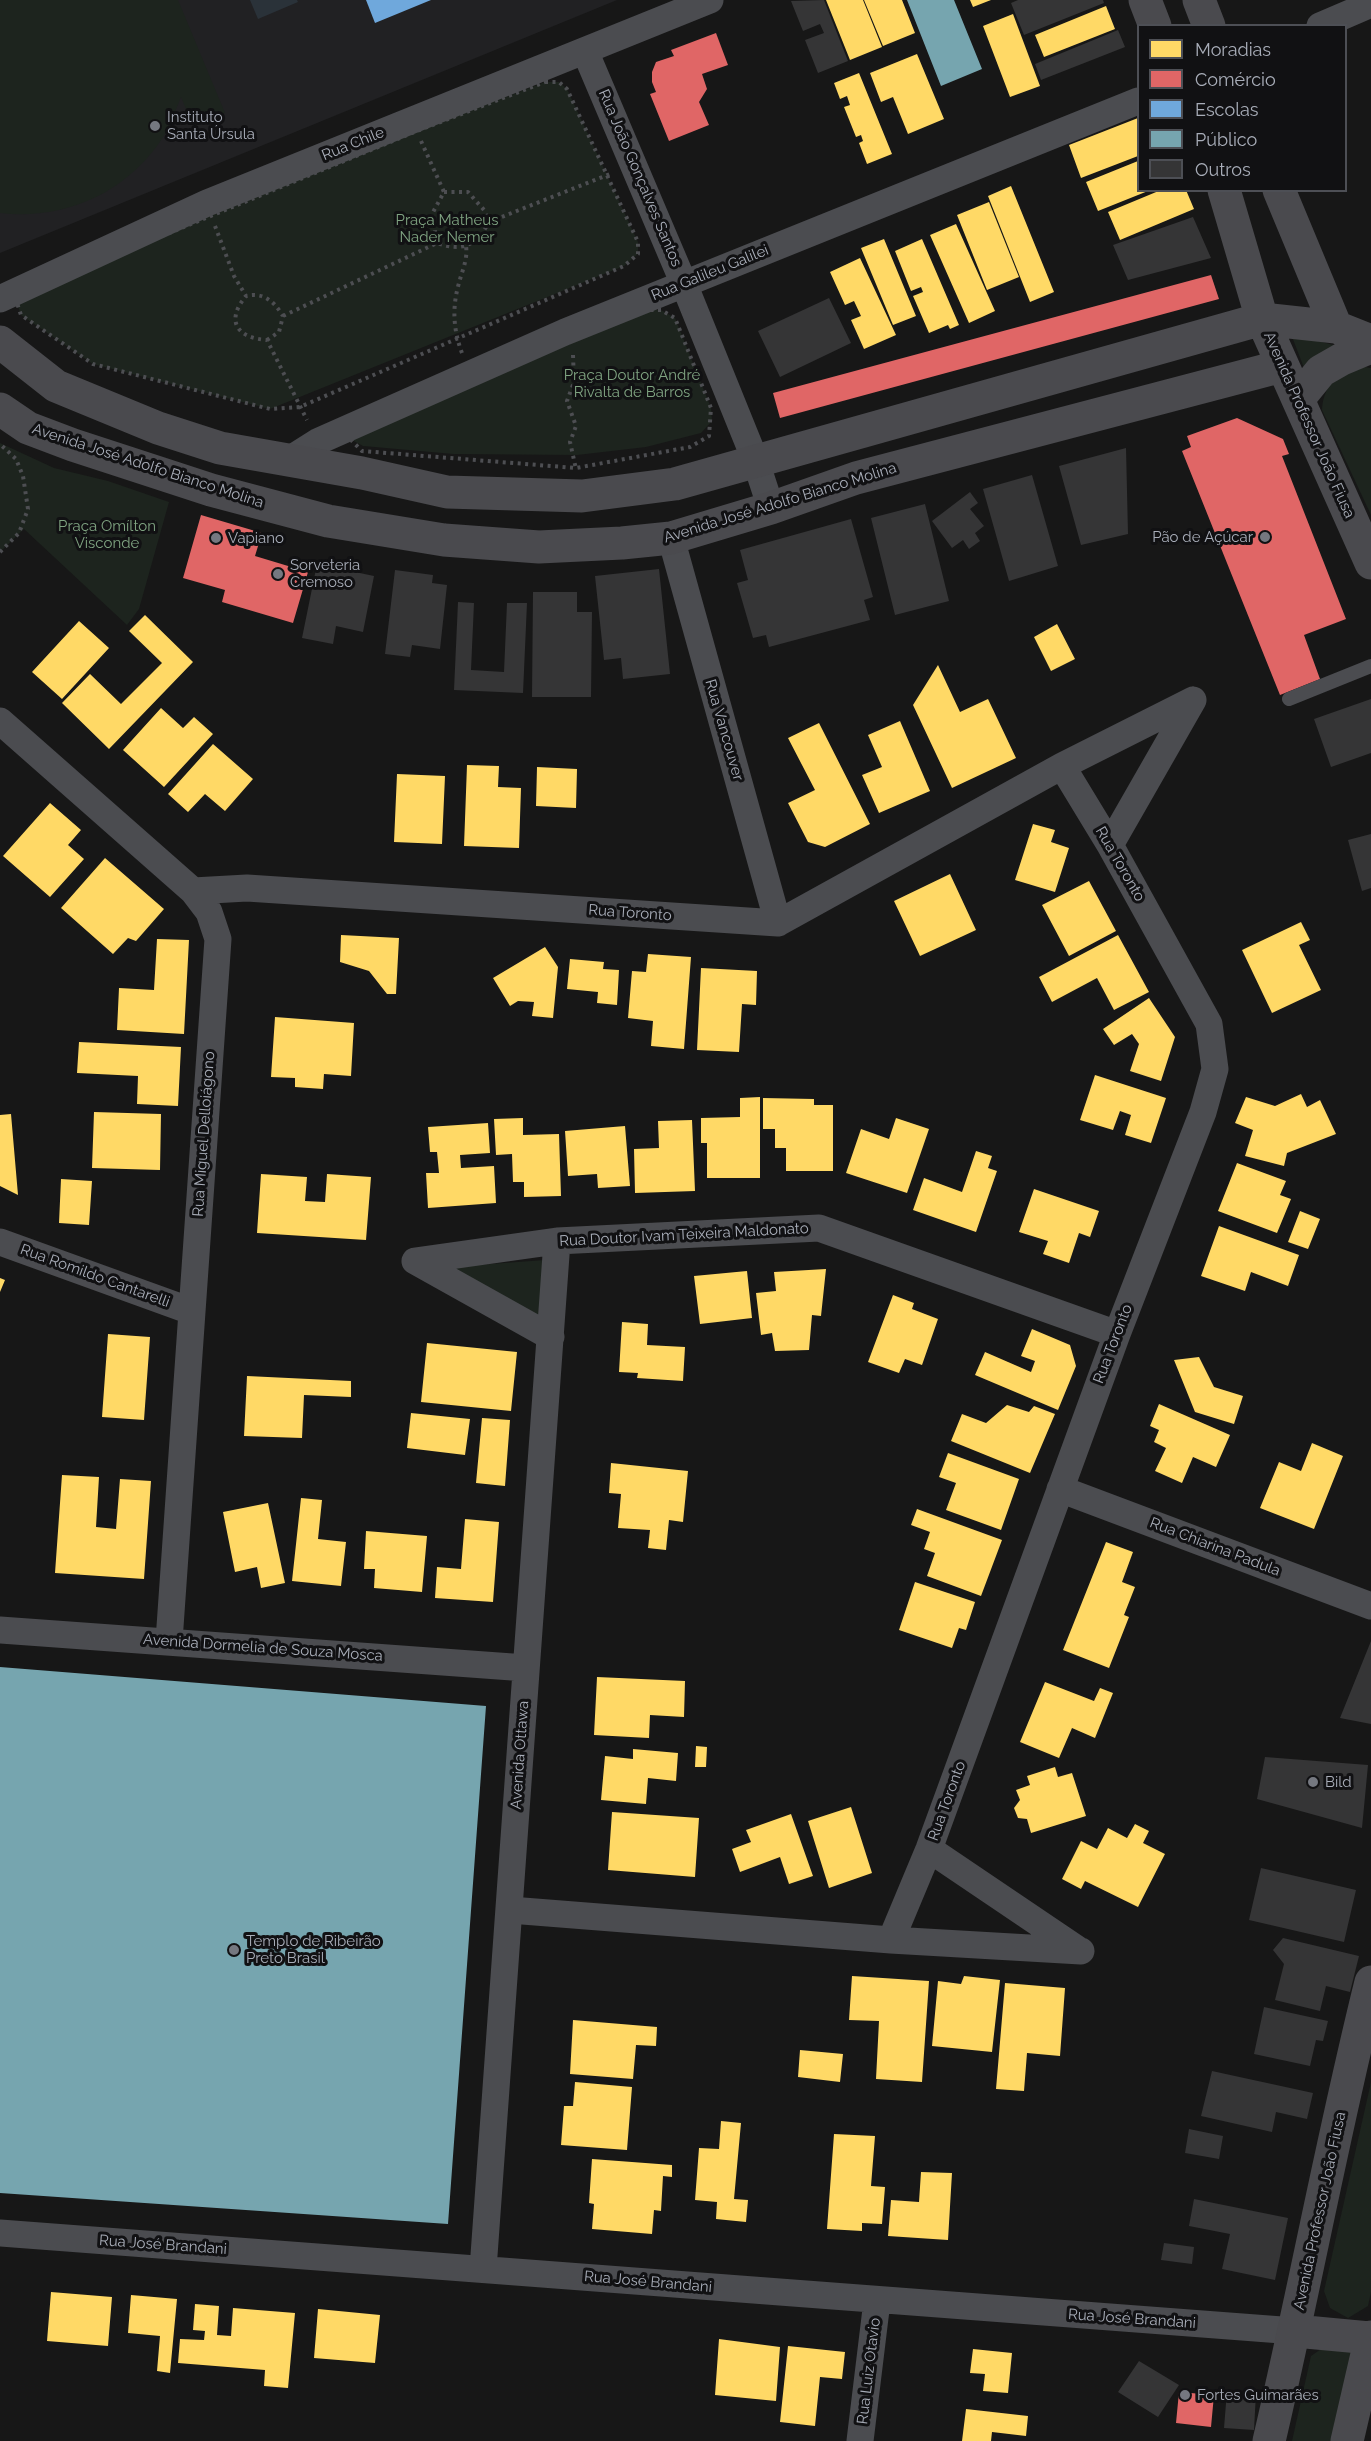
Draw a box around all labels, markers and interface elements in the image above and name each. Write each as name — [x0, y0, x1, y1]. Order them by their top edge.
legend — [1137, 24, 1347, 192]
text: Moradias — [1195, 39, 1271, 60]
text: Comércio — [1195, 69, 1276, 90]
street label: Rua João Gonçalves Santos — [594, 87, 686, 269]
text: Escolas — [1195, 99, 1259, 120]
place label: Instituto Santa Úrsula — [167, 108, 255, 143]
marker: Instituto Santa Úrsula — [148, 119, 162, 133]
street label: Rua Chile — [319, 123, 387, 165]
text: Público — [1195, 129, 1257, 150]
text: Outros — [1195, 159, 1251, 180]
park label: Praça Matheus Nader Nemer — [396, 211, 498, 246]
street label: Rua Galileu Galilei — [649, 241, 771, 305]
street label: Avenida Professor João Fiusa — [1260, 329, 1358, 521]
park label: Praça Doutor André Rivalta de Barros — [564, 366, 700, 401]
street label: Avenida José Adolfo Bianco Molina — [30, 420, 266, 512]
street label: Avenida José Adolfo Bianco Molina — [661, 459, 899, 547]
park label: Praça Omílton Visconde — [58, 517, 156, 552]
place label: Pão de Açúcar — [1152, 528, 1253, 546]
place label: Vapiano — [228, 529, 284, 547]
marker: Pão de Açúcar — [1258, 530, 1272, 544]
marker: Vapiano — [209, 531, 223, 545]
place label: Sorveteria Cremoso — [290, 556, 360, 591]
marker: Sorveteria Cremoso — [271, 567, 285, 581]
street label: Rua Vancouver — [701, 677, 747, 783]
street label: Rua Toronto — [1091, 823, 1149, 905]
street label: Rua Toronto — [588, 901, 672, 925]
street label: Rua Miguel Delloiágono — [189, 1051, 219, 1217]
street label: Rua Doutor Ivam Teixeira Maldonato — [559, 1219, 809, 1251]
street label: Rua Romildo Cantarelli — [18, 1241, 172, 1311]
street label: Rua Toronto — [1090, 1302, 1136, 1386]
street label: Rua Chiarina Padula — [1147, 1514, 1283, 1580]
street label: Avenida Dormelia de Souza Mosca — [143, 1631, 383, 1665]
street label: Avenida Ottawa — [507, 1700, 533, 1810]
street label: Rua Toronto — [924, 1759, 970, 1843]
place label: Bild — [1325, 1773, 1352, 1791]
marker: Bild — [1306, 1775, 1320, 1789]
place label: Templo de Ribeirão Preto Brasil — [246, 1932, 381, 1967]
marker: Templo de Ribeirão Preto Brasil — [227, 1943, 241, 1957]
street label: Avenida Professor João Fiusa — [1290, 2110, 1350, 2312]
street label: Rua José Brandani — [98, 2232, 228, 2258]
street label: Rua José Brandani — [583, 2267, 713, 2297]
street label: Rua José Brandani — [1067, 2306, 1197, 2332]
street label: Rua Luiz Otavio — [854, 2317, 884, 2425]
place label: Fortes Guimarães — [1197, 2386, 1319, 2404]
marker: Fortes Guimarães — [1178, 2388, 1192, 2402]

